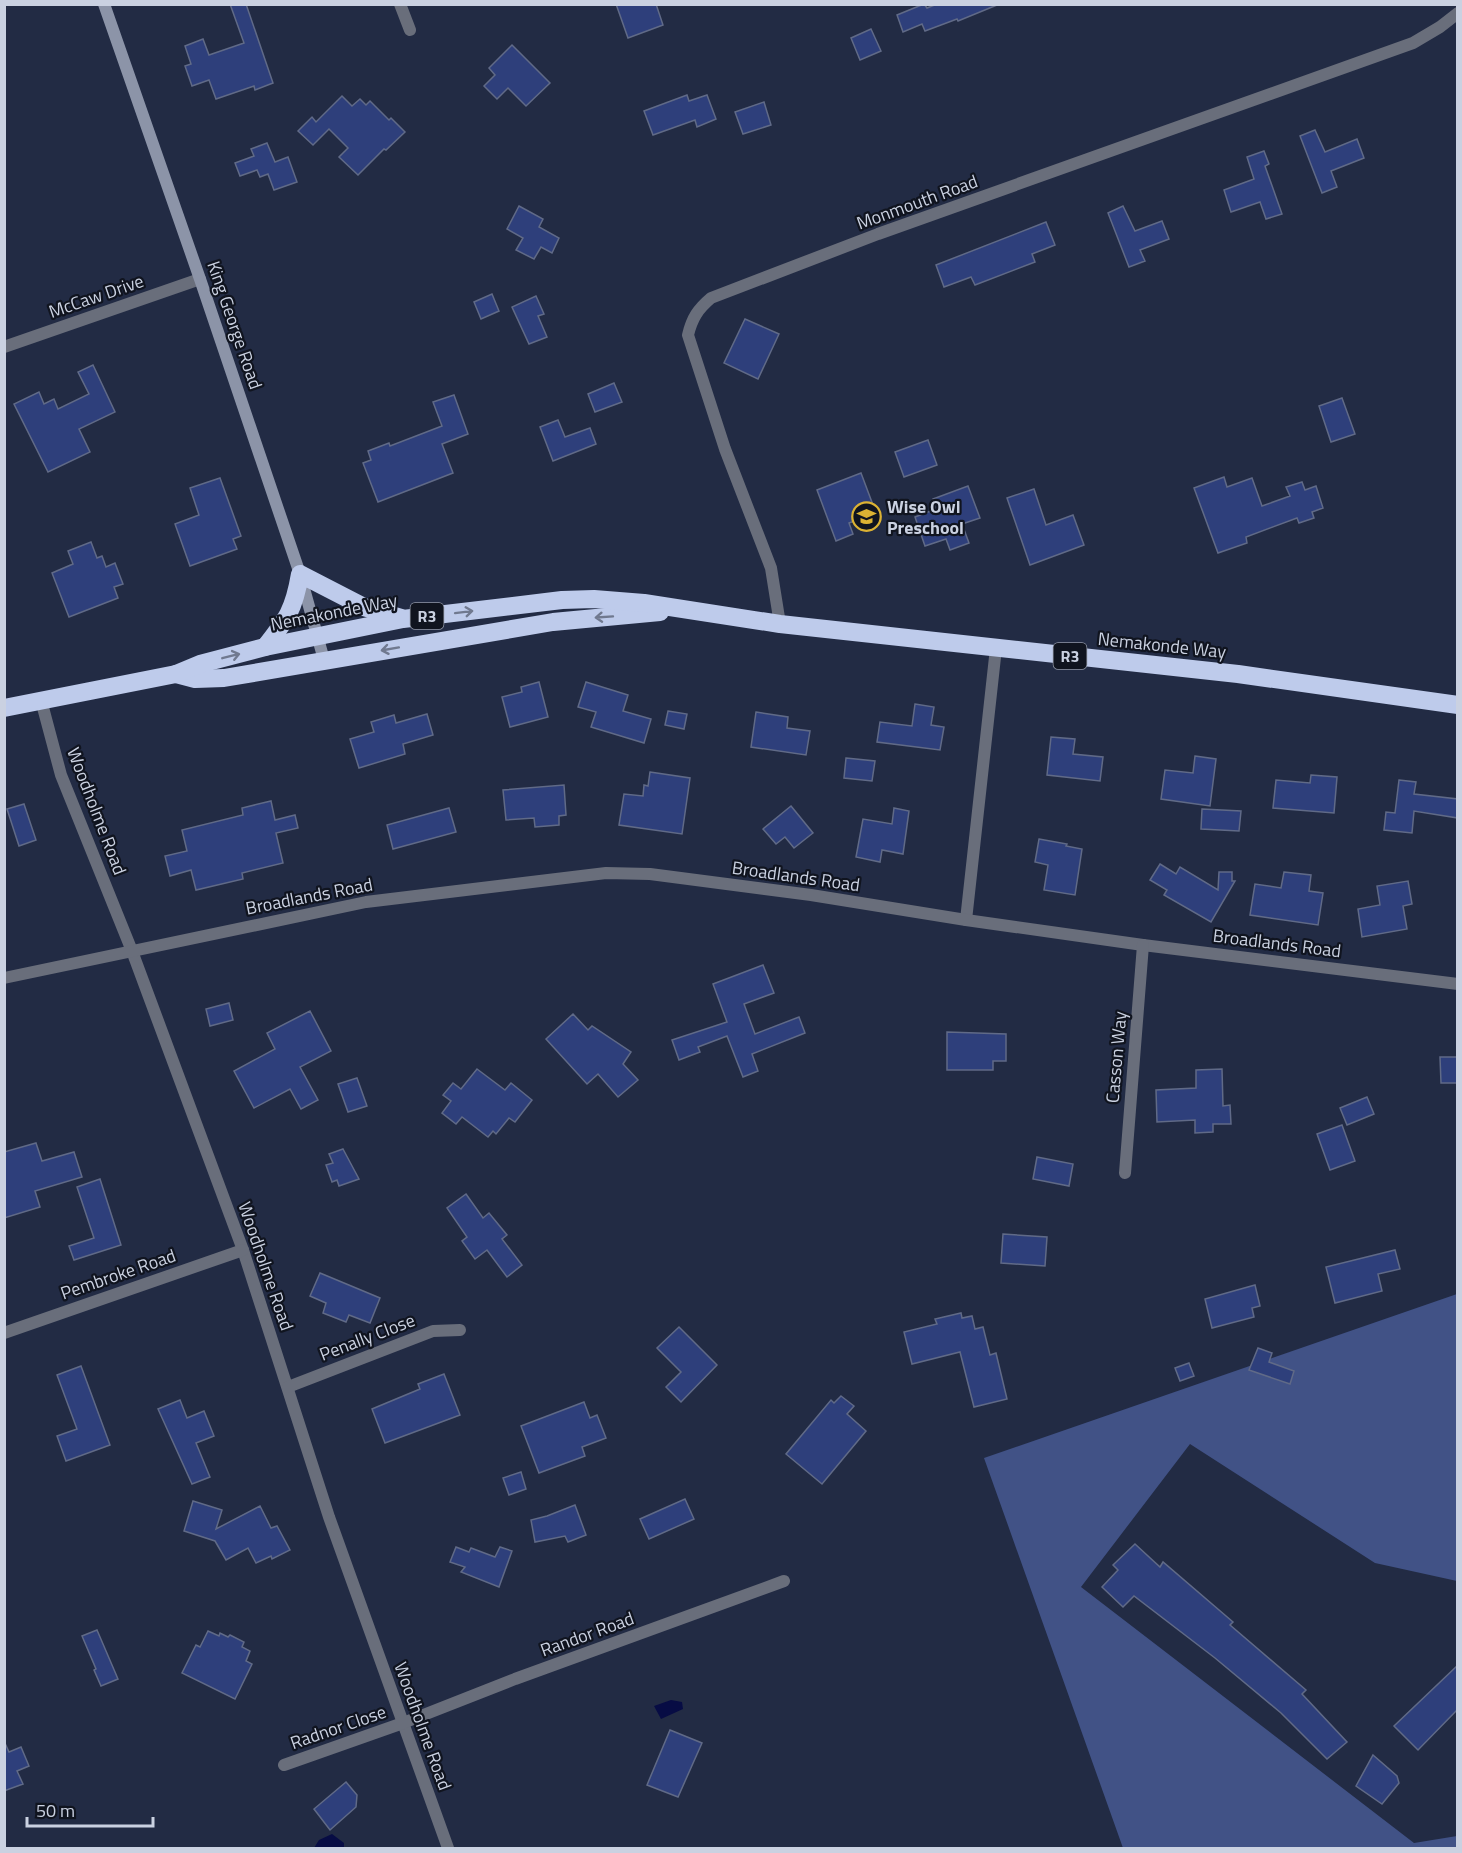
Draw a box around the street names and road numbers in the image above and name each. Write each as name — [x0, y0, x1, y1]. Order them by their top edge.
street label: Monmouth Road — [853, 168, 981, 236]
street label: King George Road — [200, 257, 270, 393]
street label: McCaw Drive — [45, 267, 147, 325]
street label: Nemakonde Way — [268, 586, 400, 638]
road number: R3 — [410, 603, 444, 629]
street label: Nemakonde Way — [1097, 625, 1228, 665]
road number: R3 — [1054, 643, 1086, 669]
street label: Woodholme Road — [60, 743, 134, 879]
street label: Broadlands Road — [730, 854, 862, 898]
street label: Broadlands Road — [243, 870, 375, 922]
street label: Broadlands Road — [1211, 922, 1343, 964]
street label: Casson Way — [1099, 1010, 1133, 1104]
street label: Woodholme Road — [231, 1198, 301, 1334]
street label: Pembroke Road — [57, 1242, 179, 1306]
street label: Penally Close — [315, 1306, 419, 1368]
street label: Randor Road — [536, 1605, 638, 1663]
street label: Woodholme Road — [387, 1658, 459, 1794]
street label: Radnor Close — [286, 1698, 390, 1756]

